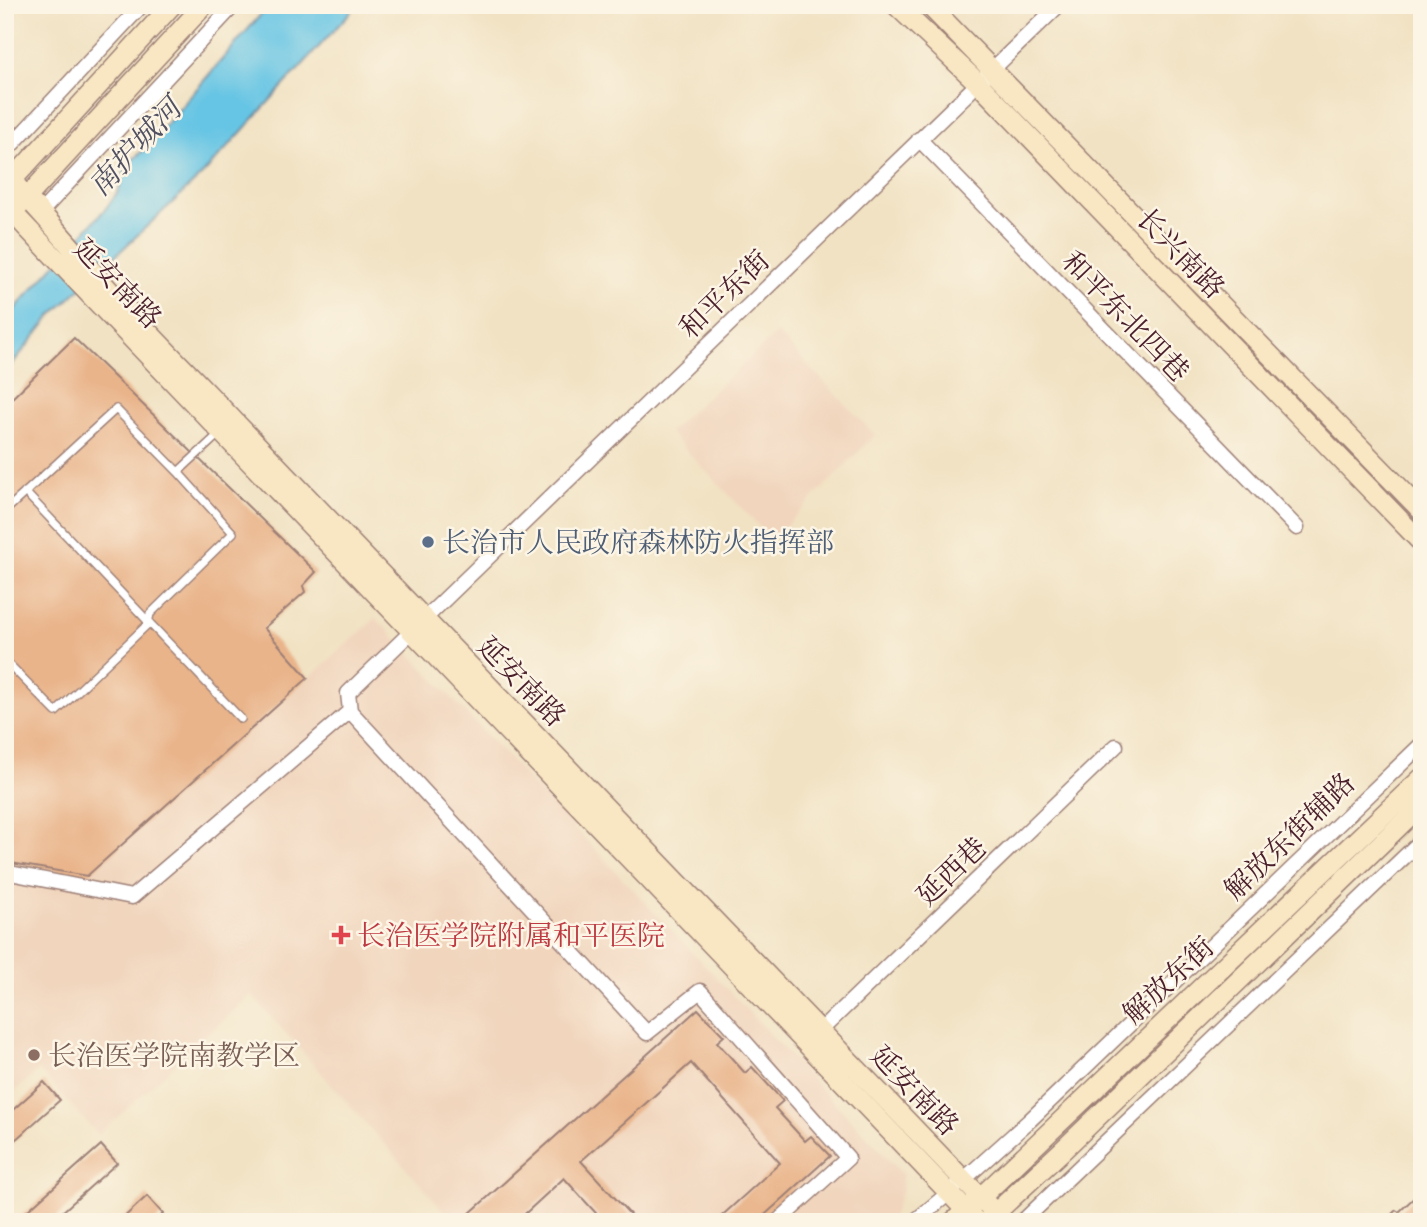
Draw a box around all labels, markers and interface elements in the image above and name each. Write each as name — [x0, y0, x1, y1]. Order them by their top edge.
water label: 南护城河 — [80, 87, 197, 207]
street label: 长兴南路 — [1126, 201, 1232, 309]
street label: 延安南路 — [63, 231, 169, 339]
street label: 和平东街 — [672, 243, 780, 349]
street label: 和平东北四巷 — [1051, 244, 1197, 392]
place label: 长治市人民政府森林防火指挥部 — [442, 525, 834, 565]
marker: 长治市人民政府森林防火指挥部 — [420, 534, 436, 550]
street label: 延安南路 — [467, 629, 573, 737]
street label: 解放东街辅路 — [1217, 765, 1365, 911]
street label: 延西巷 — [909, 830, 997, 917]
place label: 长治医学院附属和平医院 — [357, 918, 665, 958]
marker: 长治医学院附属和平医院 — [331, 925, 351, 945]
street label: 解放东街 — [1115, 929, 1225, 1035]
place label: 长治医学院南教学区 — [48, 1038, 300, 1078]
street label: 延安南路 — [860, 1038, 966, 1146]
marker: 长治医学院南教学区 — [26, 1047, 42, 1063]

